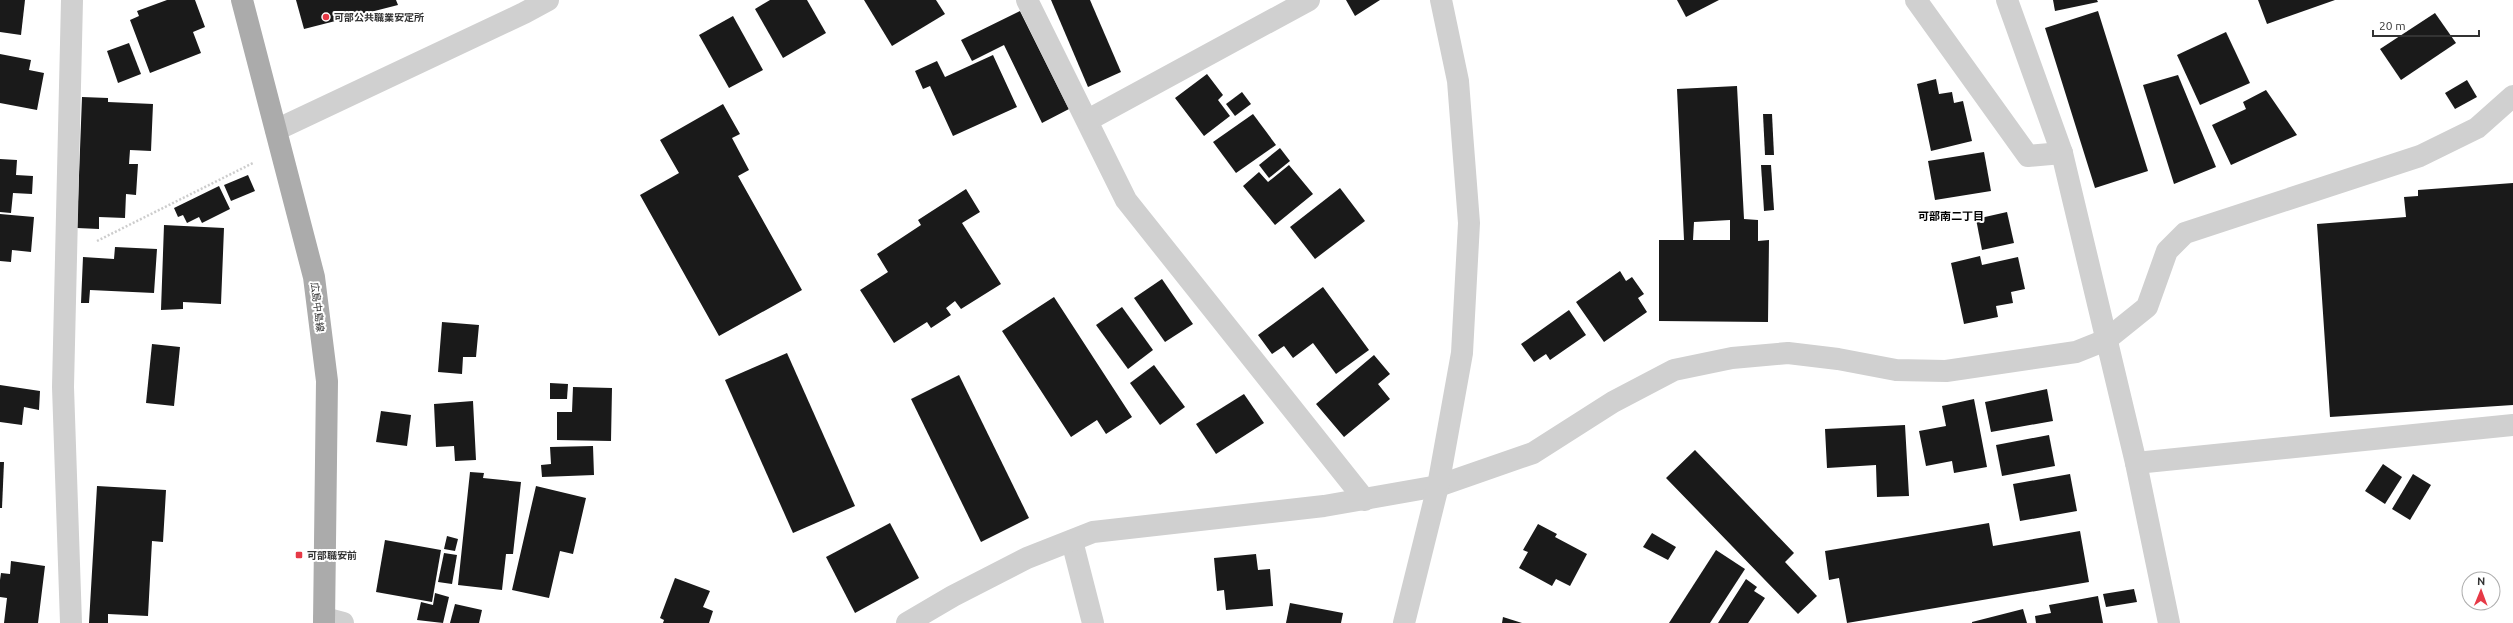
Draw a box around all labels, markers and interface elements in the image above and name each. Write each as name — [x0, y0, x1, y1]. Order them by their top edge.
marker: 可部公共職業安定所 — [321, 12, 331, 22]
place label: 可部公共職業安定所 — [334, 12, 424, 23]
scale bar — [2373, 12, 2479, 38]
text: 20 m — [2379, 19, 2406, 32]
district label: 可部南二丁目 — [1918, 210, 1984, 222]
street label: 広島中島線 — [309, 282, 326, 333]
marker: 可部職安前 — [294, 550, 304, 560]
place label: 可部職安前 — [307, 550, 357, 561]
north arrow — [2461, 571, 2501, 611]
text: N — [2477, 575, 2485, 587]

